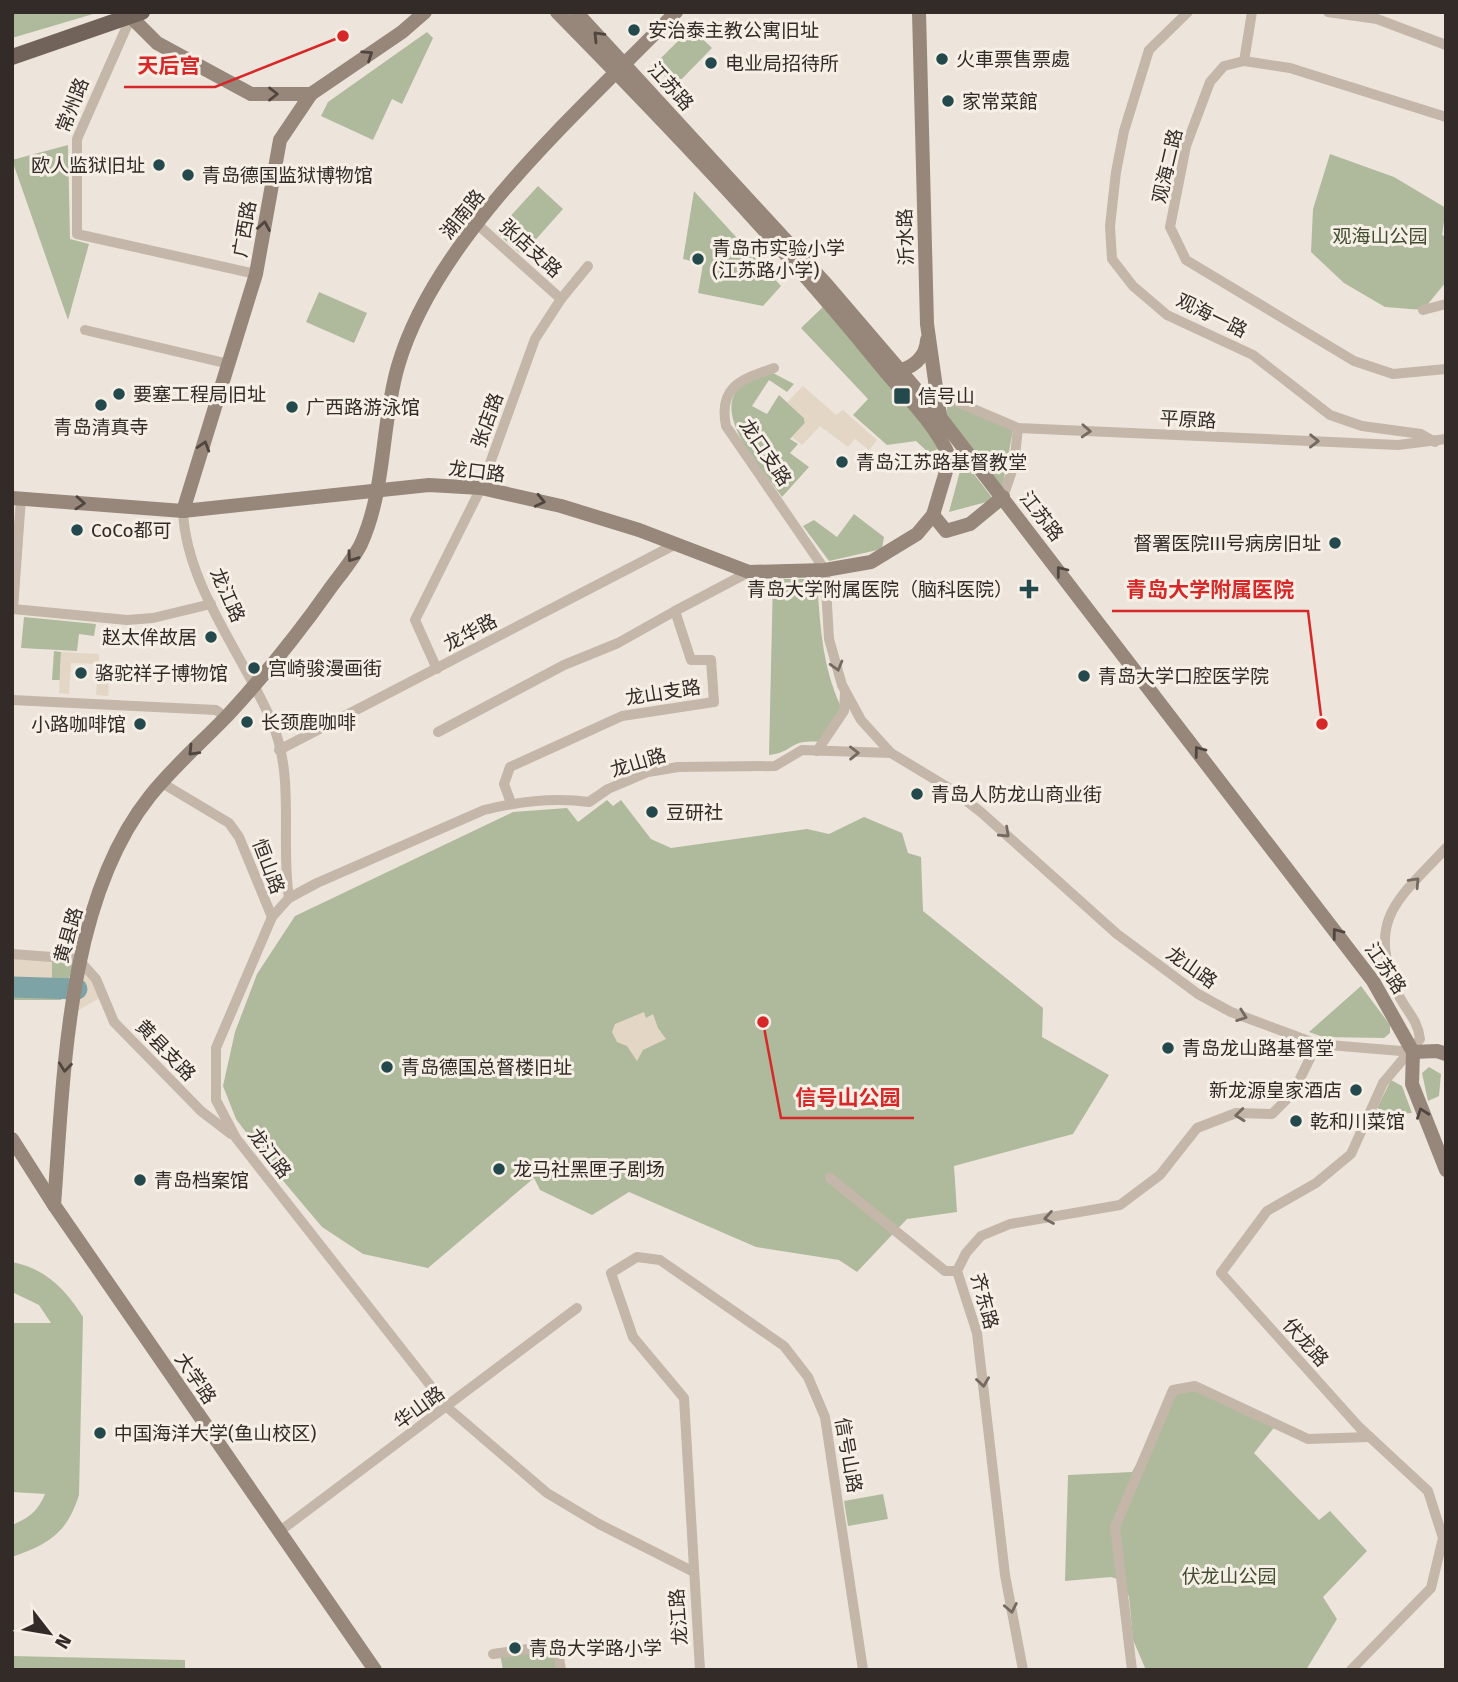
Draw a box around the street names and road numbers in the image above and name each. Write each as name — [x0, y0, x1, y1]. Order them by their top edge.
street label: 江苏路 — [643, 57, 698, 115]
street label: 常州路 — [52, 74, 93, 136]
street label: 观海二路 — [1148, 126, 1187, 206]
street label: 湖南路 — [436, 185, 489, 244]
street label: 广西路 — [228, 199, 261, 259]
street label: 沂水路 — [893, 208, 918, 266]
street label: 张店支路 — [495, 214, 567, 282]
street label: 观海一路 — [1173, 288, 1251, 342]
street label: 张店路 — [467, 389, 508, 451]
street label: 平原路 — [1159, 407, 1217, 432]
street label: 龙口支路 — [735, 414, 796, 490]
street label: 龙口路 — [447, 457, 507, 486]
street label: 江苏路 — [1015, 487, 1068, 546]
street label: 龙江路 — [205, 564, 250, 626]
street label: 龙华路 — [440, 609, 501, 656]
street label: 龙山支路 — [624, 675, 702, 710]
street label: 龙山路 — [608, 743, 669, 782]
street label: 恒山路 — [248, 835, 289, 897]
street label: 黄县路 — [50, 905, 87, 966]
street label: 江苏路 — [1360, 938, 1411, 998]
street label: 龙山路 — [1162, 942, 1222, 993]
street label: 黄县支路 — [131, 1015, 200, 1086]
street label: 龙江路 — [243, 1124, 296, 1183]
street label: 齐东路 — [966, 1271, 1003, 1332]
street label: 伏龙路 — [1278, 1313, 1333, 1371]
street label: 大学路 — [170, 1348, 221, 1408]
street label: 华山路 — [389, 1381, 449, 1433]
street label: 信号山路 — [831, 1416, 866, 1495]
street label: 龙江路 — [665, 1588, 692, 1646]

